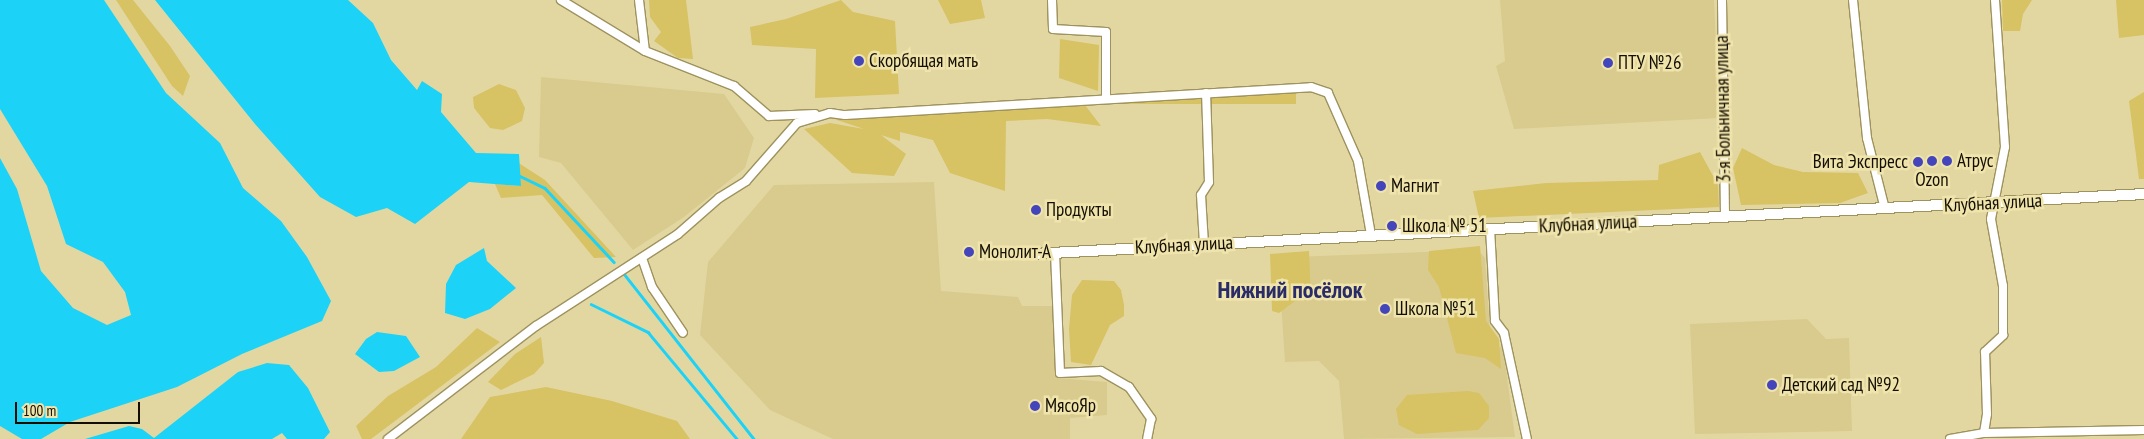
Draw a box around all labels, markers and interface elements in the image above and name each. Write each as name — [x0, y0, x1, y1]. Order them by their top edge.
street label: 3-я Больничная улица — [1710, 35, 1736, 183]
place label: Скорбящая мать — [869, 50, 978, 72]
place label: ПТУ №26 — [1618, 52, 1682, 74]
marker: Скорбящая мать — [853, 55, 865, 67]
marker: ПТУ №26 — [1602, 57, 1614, 69]
place label: Атрус — [1957, 150, 1994, 172]
place label: Вита Экспресс — [1813, 151, 1908, 173]
marker: Ozon — [1926, 155, 1938, 167]
marker: Атрус — [1941, 155, 1953, 167]
marker: Вита Экспресс — [1912, 156, 1924, 168]
place label: Ozon — [1915, 169, 1949, 191]
place label: Магнит — [1391, 175, 1439, 197]
marker: Магнит — [1375, 180, 1387, 192]
street label: Клубная улица — [1943, 189, 2043, 217]
place label: Продукты — [1046, 199, 1112, 221]
marker: Продукты — [1030, 204, 1042, 216]
street label: Клубная улица — [1538, 210, 1638, 238]
place label: Школа № 51 — [1402, 215, 1487, 237]
marker: Школа № 51 — [1386, 220, 1398, 232]
street label: Клубная улица — [1134, 231, 1234, 259]
place label: Монолит-А — [979, 241, 1051, 263]
marker: Монолит-А — [963, 246, 975, 258]
district label: Нижний посёлок — [1217, 276, 1363, 304]
place label: Школа №51 — [1395, 298, 1476, 320]
marker: Школа №51 — [1379, 303, 1391, 315]
place label: Детский сад №92 — [1782, 374, 1900, 396]
marker: Детский сад №92 — [1766, 379, 1778, 391]
scale bar — [18, 392, 142, 424]
place label: МясоЯр — [1045, 395, 1096, 417]
marker: МясоЯр — [1029, 400, 1041, 412]
text: 100 m — [23, 401, 56, 420]

